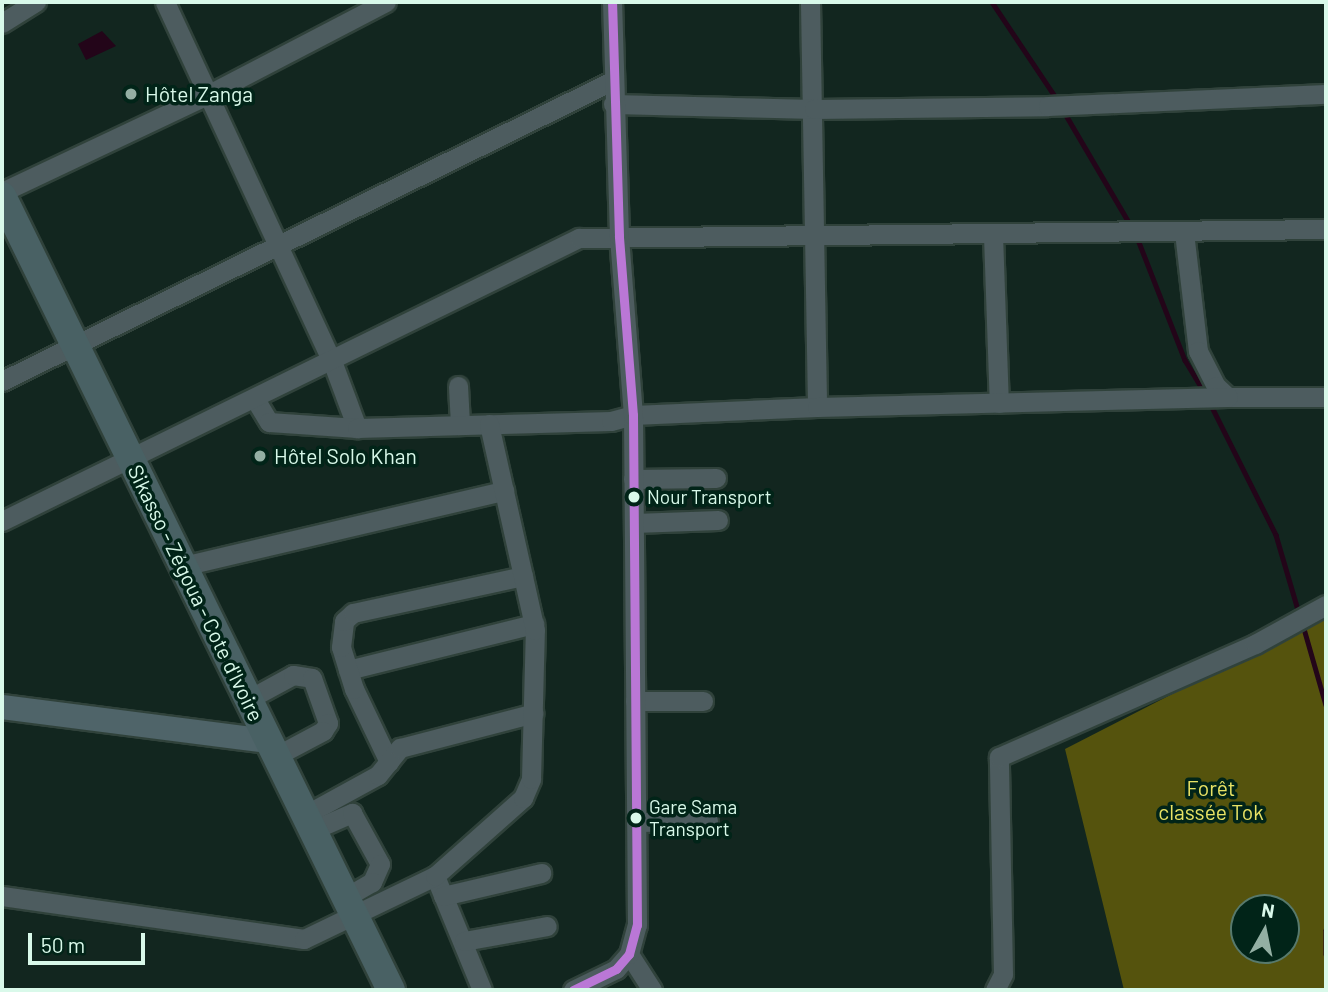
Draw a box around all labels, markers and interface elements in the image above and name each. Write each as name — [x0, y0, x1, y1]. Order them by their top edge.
place label: Hôtel Zanga — [145, 81, 253, 107]
marker: Hôtel Zanga — [123, 86, 139, 102]
place label: Hôtel Solo Khan — [274, 443, 417, 469]
marker: Hôtel Solo Khan — [252, 448, 268, 464]
street label: Sikasso - Zégoua - Cote d'Ivoire — [123, 461, 269, 725]
place label: Nour Transport — [647, 486, 772, 508]
marker: Nour Transport — [627, 490, 641, 504]
park label: Forêt classée Tok — [1158, 775, 1264, 825]
place label: Gare Sama Transport — [649, 796, 737, 840]
marker: Gare Sama Transport — [629, 811, 643, 825]
north arrow — [1230, 894, 1300, 964]
text: N — [1260, 897, 1276, 922]
scale bar — [32, 918, 149, 962]
text: 50 m — [41, 932, 85, 957]

